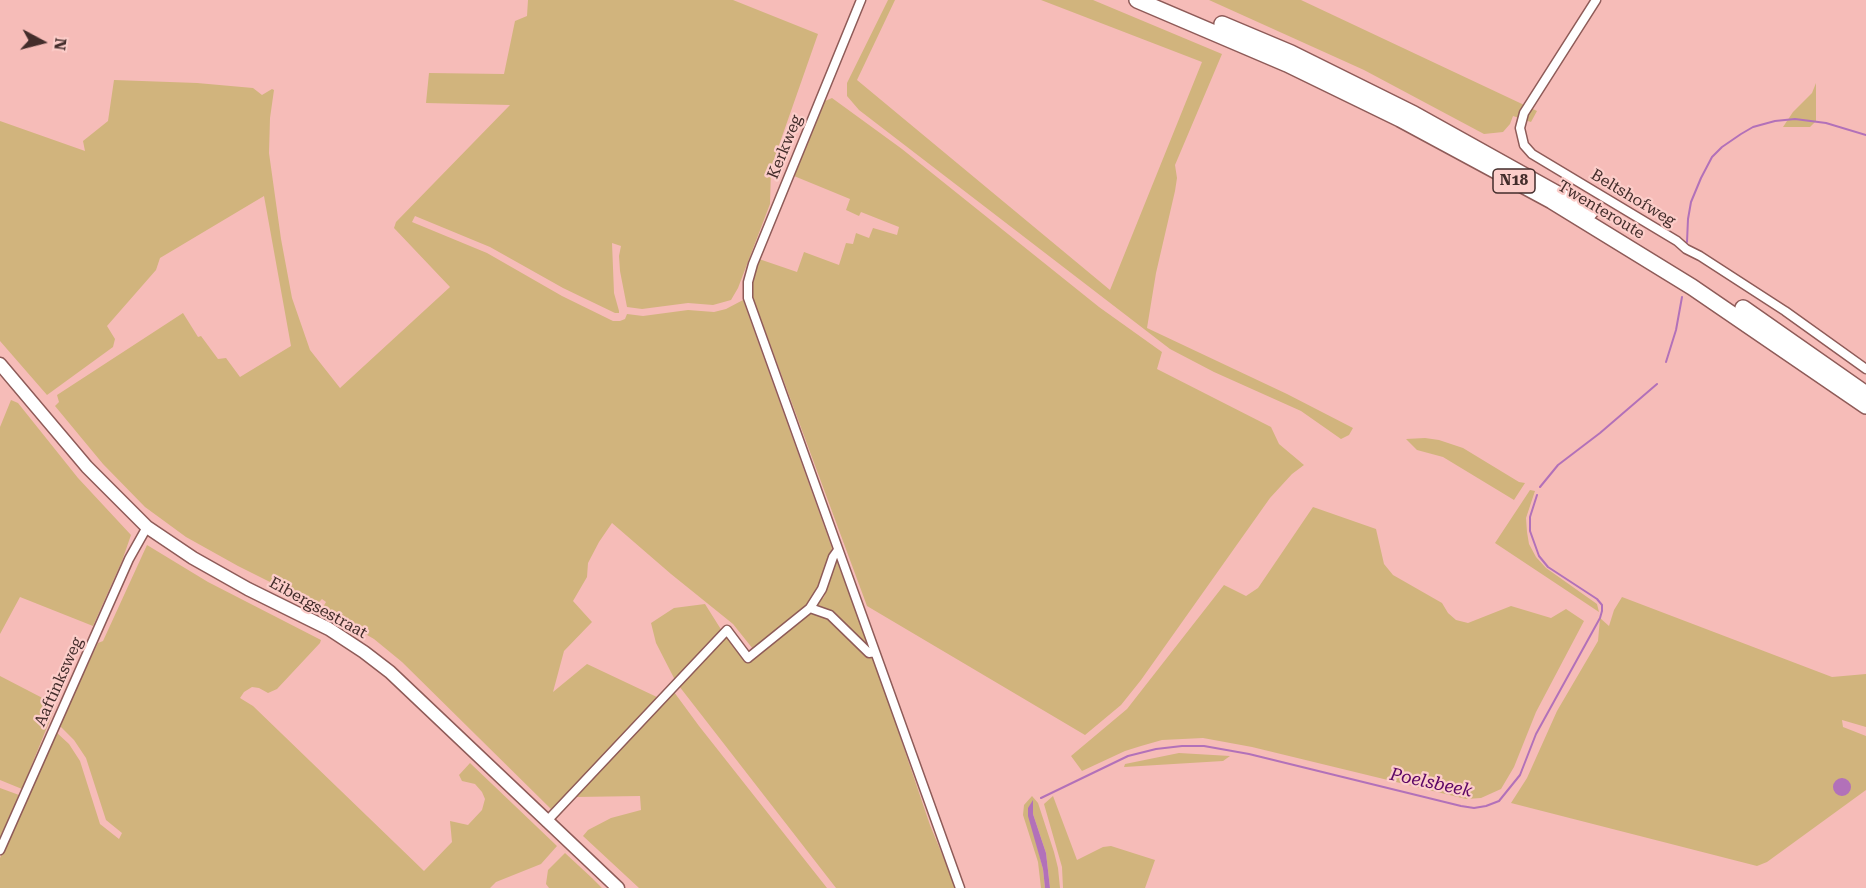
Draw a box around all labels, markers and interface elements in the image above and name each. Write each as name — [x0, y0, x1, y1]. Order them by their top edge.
north arrow — [12, 12, 72, 72]
text: N — [50, 37, 71, 52]
street label: Kerkweg — [763, 112, 807, 182]
street label: Beltshofweg — [1587, 165, 1679, 231]
road number: N18 — [1493, 169, 1535, 193]
street label: Twenteroute — [1554, 177, 1648, 243]
street label: Eibergsestraat — [266, 573, 370, 643]
street label: Aaftinksweg — [31, 634, 87, 730]
water label: Poelsbeek — [1388, 764, 1474, 802]

